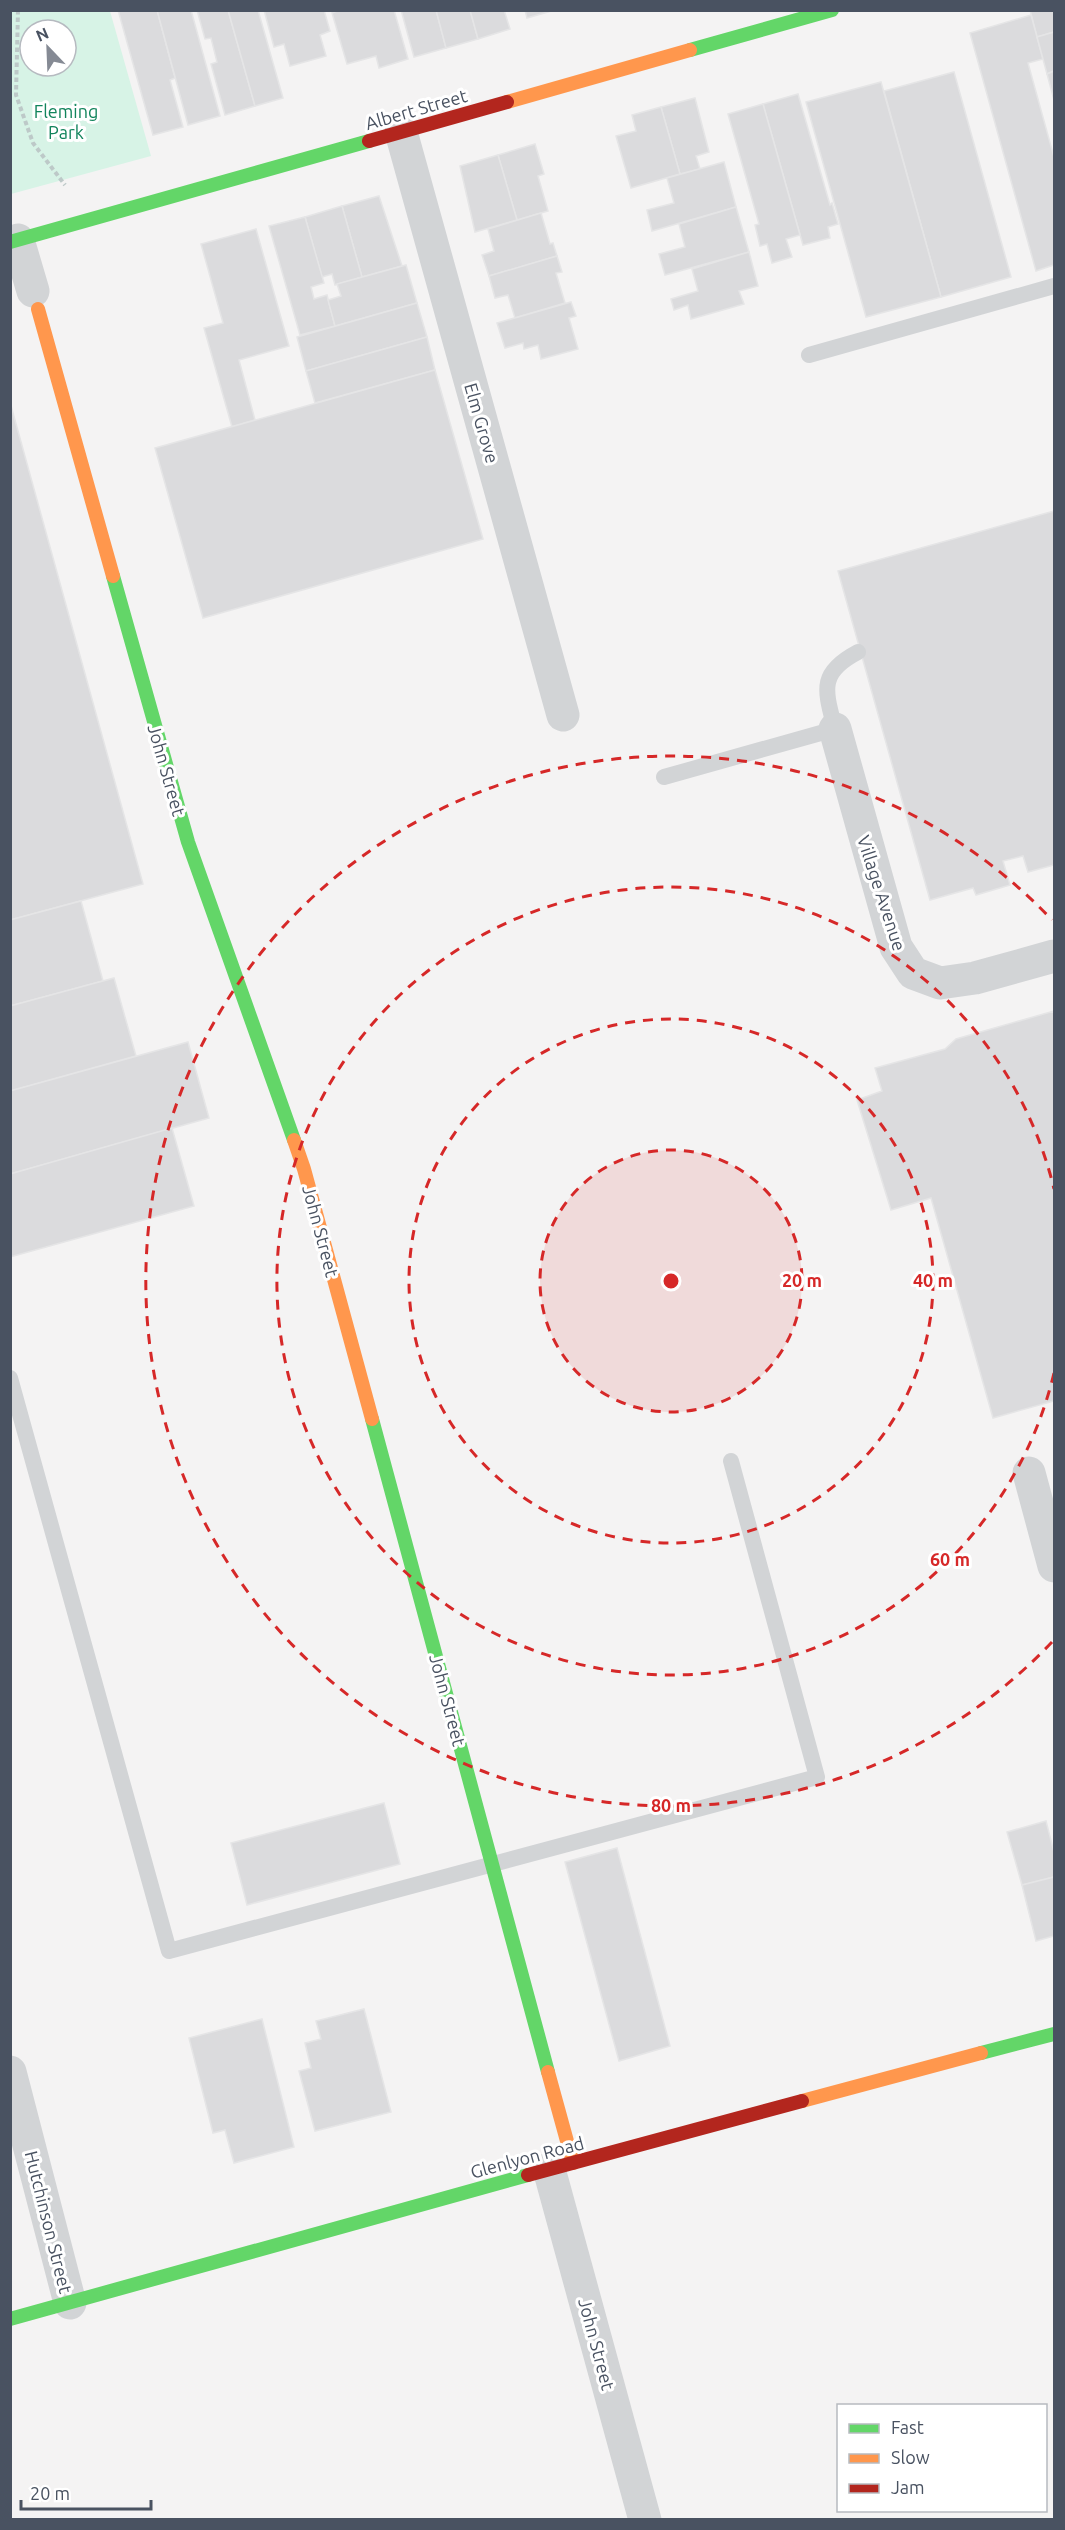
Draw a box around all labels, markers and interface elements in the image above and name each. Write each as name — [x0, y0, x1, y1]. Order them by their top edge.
north arrow — [18, 18, 78, 78]
text: N — [33, 24, 51, 45]
street label: Albert Street — [363, 85, 469, 133]
park label: Fleming Park — [34, 101, 98, 142]
street label: Elm Grove — [461, 381, 503, 465]
street label: John Street — [144, 722, 190, 818]
street label: Village Avenue — [854, 833, 910, 953]
street label: John Street — [299, 1183, 343, 1279]
text: 20 m — [782, 1270, 822, 1290]
text: 40 m — [913, 1270, 953, 1290]
centre of rings — [661, 1271, 681, 1291]
text: 60 m — [930, 1549, 970, 1569]
street label: John Street — [426, 1652, 470, 1748]
text: 80 m — [651, 1795, 691, 1815]
street label: Glenlyon Road — [468, 2132, 586, 2182]
street label: Hutchinson Street — [22, 2149, 76, 2295]
street label: John Street — [575, 2296, 619, 2392]
legend — [837, 2404, 1047, 2512]
text: Fast — [891, 2417, 924, 2437]
text: Slow — [891, 2447, 930, 2467]
scale bar — [21, 2473, 152, 2511]
text: Jam — [891, 2477, 925, 2497]
text: 20 m — [30, 2483, 70, 2503]

